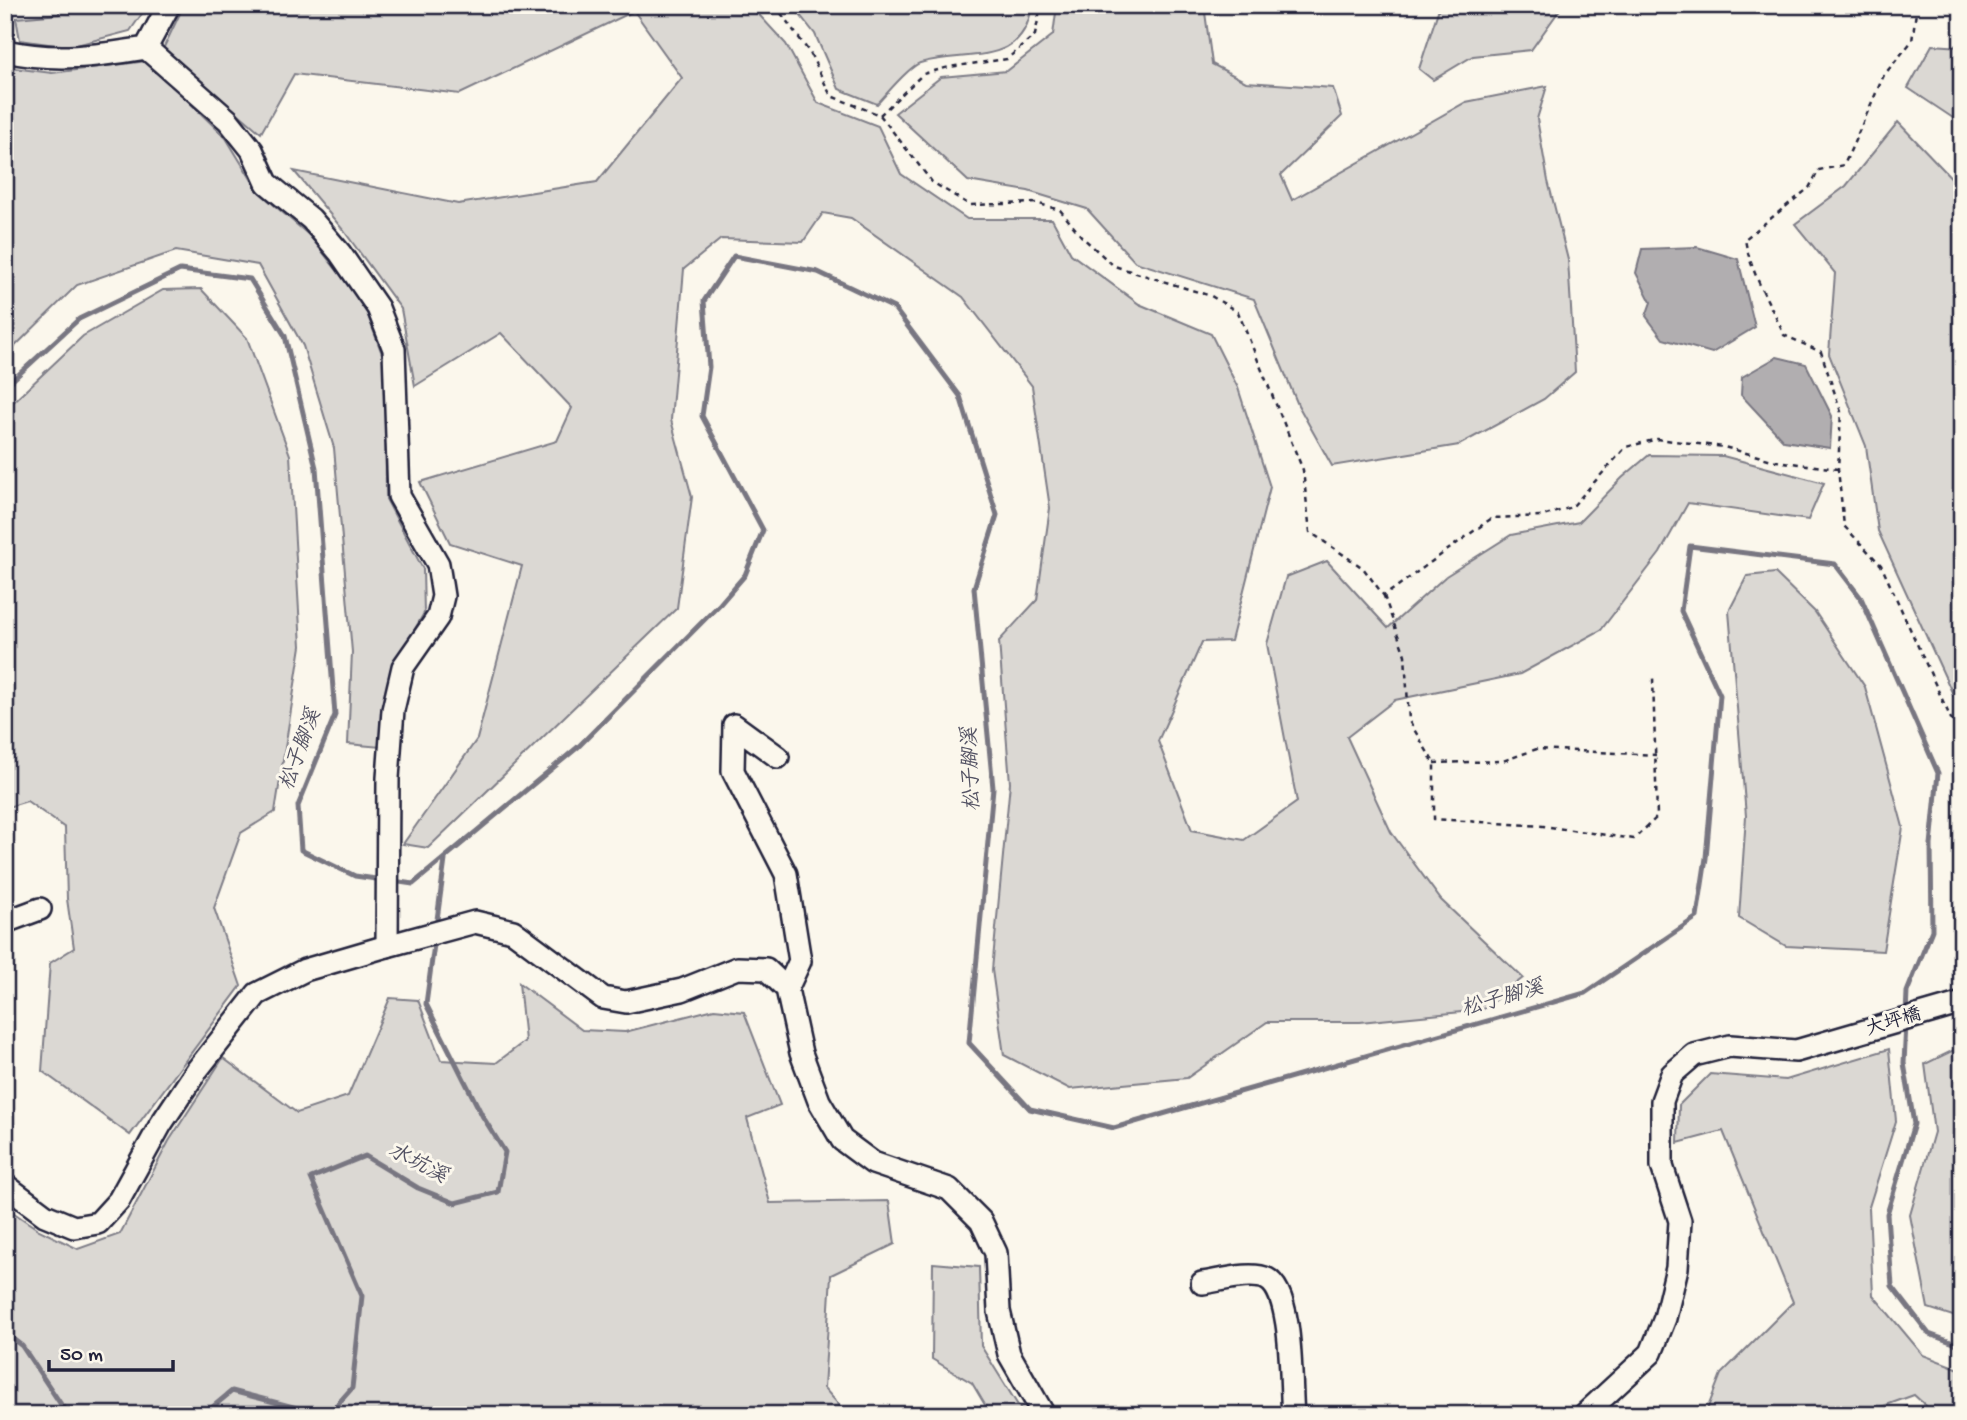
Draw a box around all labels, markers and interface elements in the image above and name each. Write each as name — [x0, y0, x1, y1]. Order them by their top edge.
water label: 松子腳溪 — [275, 705, 328, 794]
water label: 松子腳溪 — [958, 726, 987, 811]
water label: 松子腳溪 — [1459, 975, 1548, 1024]
street label: 大坪橋 — [1863, 1003, 1925, 1042]
water label: 水坑溪 — [383, 1139, 452, 1191]
scale bar — [49, 1329, 173, 1373]
text: 50 m — [60, 1344, 103, 1369]

